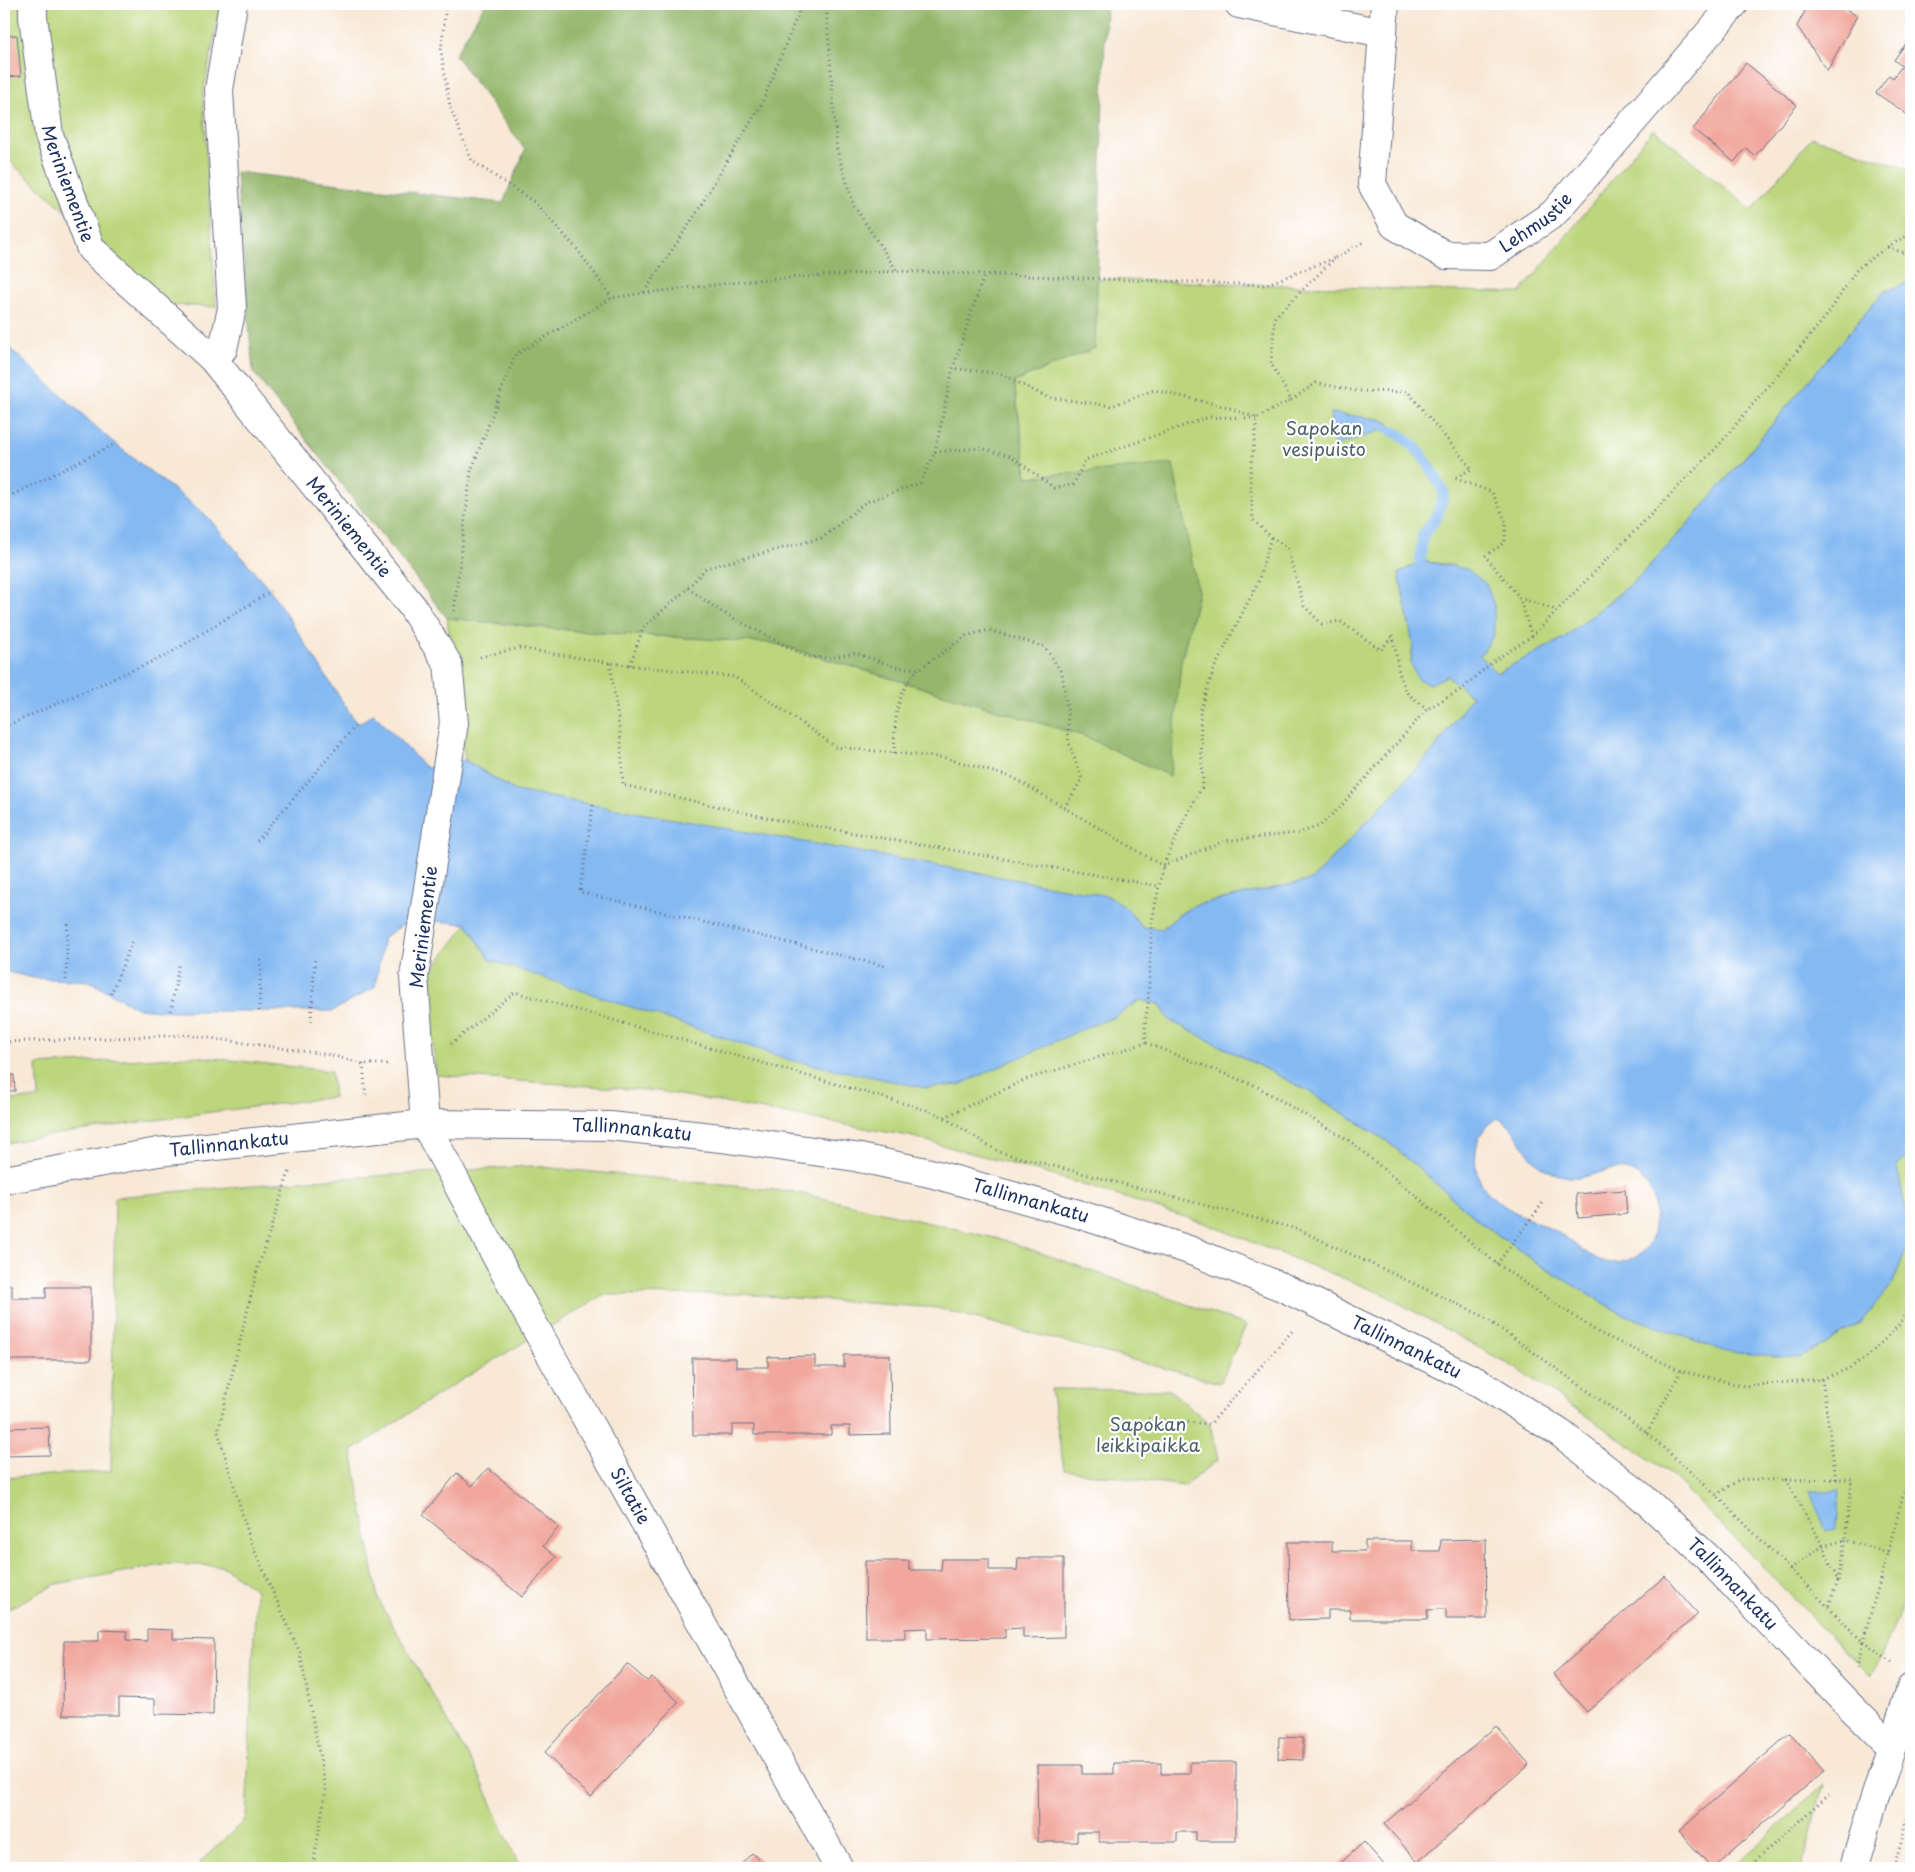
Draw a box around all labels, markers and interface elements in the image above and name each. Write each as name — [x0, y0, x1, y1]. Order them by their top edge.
street label: Meriniementie — [36, 124, 102, 246]
street label: Lehmustie — [1493, 186, 1578, 258]
park label: Sapokan vesipuisto — [1282, 414, 1366, 462]
street label: Meriniementie — [301, 470, 399, 583]
street label: Meriniementie — [402, 864, 443, 989]
street label: Tallinnankatu — [572, 1111, 693, 1147]
street label: Tallinnankatu — [168, 1123, 290, 1163]
street label: Tallinnankatu — [969, 1170, 1093, 1229]
street label: Tallinnankatu — [1347, 1308, 1467, 1384]
park label: Sapokan leikkipaikka — [1096, 1410, 1201, 1458]
street label: Siltatie — [605, 1462, 658, 1529]
street label: Tallinnankatu — [1682, 1530, 1785, 1635]

